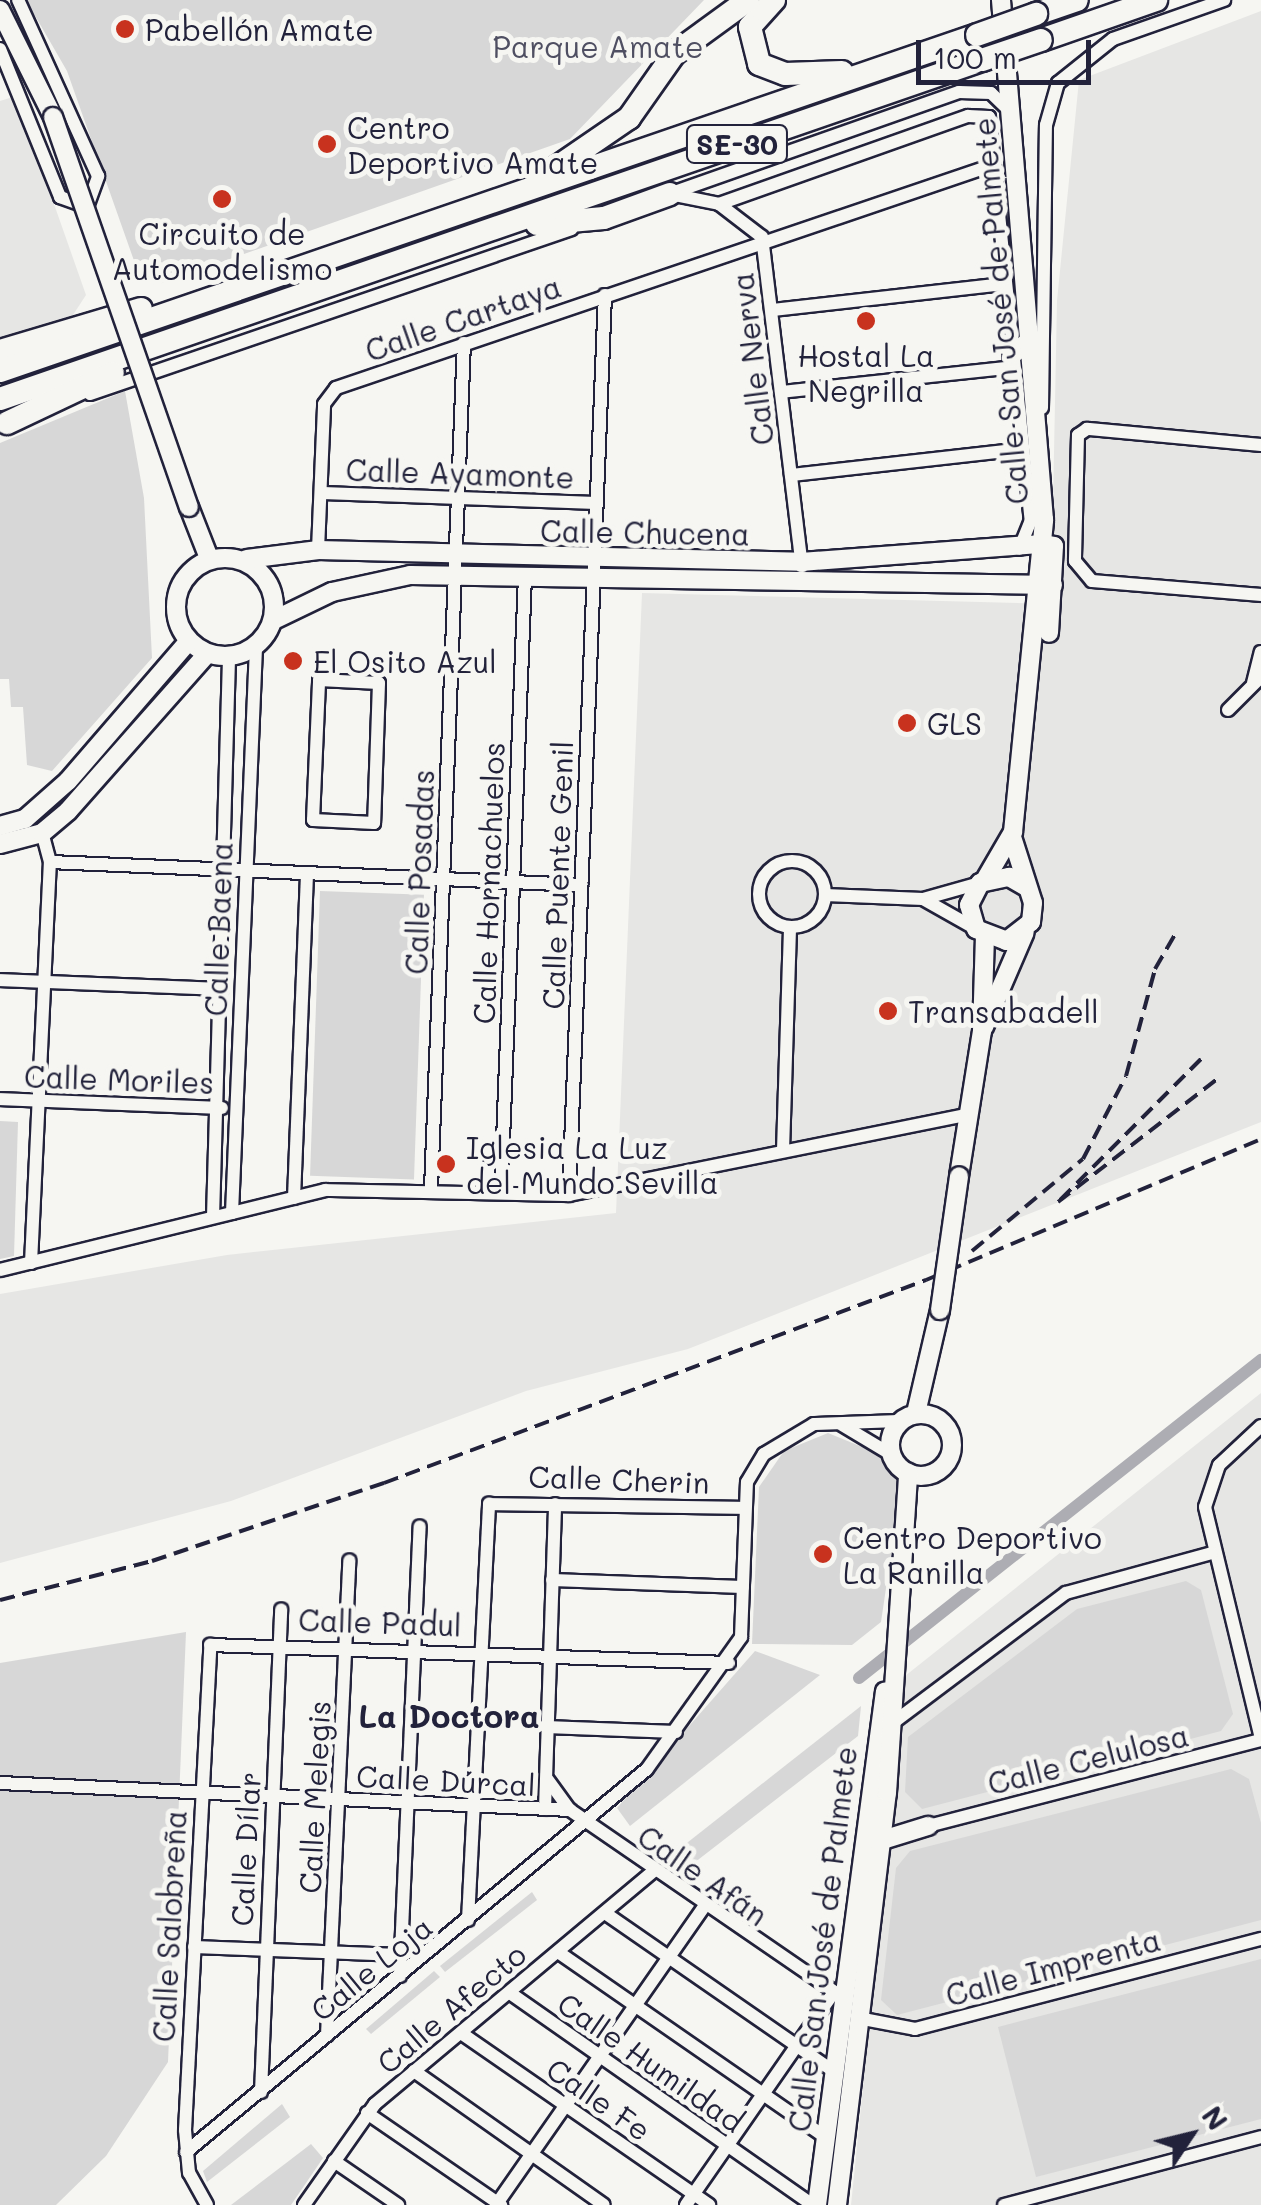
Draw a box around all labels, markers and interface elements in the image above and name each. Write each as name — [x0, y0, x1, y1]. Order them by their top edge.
place label: Pabellón Amate — [145, 11, 374, 47]
marker: Pabellón Amate — [114, 18, 136, 40]
scale bar — [921, 20, 1096, 82]
park label: Parque Amate — [492, 28, 704, 64]
text: 100 m — [933, 37, 1017, 77]
place label: Centro Deportivo Amate — [347, 109, 598, 180]
street label: Calle San José de Palmete — [965, 116, 1035, 506]
road number: SE-30 — [684, 121, 790, 167]
marker: Centro Deportivo Amate — [316, 133, 338, 155]
marker: Circuito de Automodelismo — [211, 188, 233, 210]
place label: Circuito de Automodelismo — [112, 215, 332, 286]
street label: Calle Cartaya — [360, 268, 566, 368]
street label: Calle Nerva — [724, 271, 780, 447]
marker: Hostal La Negrilla — [855, 310, 877, 332]
place label: Hostal La Negrilla — [797, 337, 935, 408]
street label: Calle Ayamonte — [345, 451, 575, 495]
street label: Calle Chucena — [540, 512, 750, 552]
place label: El Osito Azul — [313, 643, 497, 679]
marker: El Osito Azul — [282, 650, 304, 672]
place label: GLS — [927, 705, 982, 741]
marker: GLS — [896, 712, 918, 734]
street label: Calle Puente Genil — [534, 740, 580, 1010]
street label: Calle Hornachuelos — [465, 741, 511, 1025]
street label: Calle Posadas — [397, 769, 441, 975]
street label: Calle Baena — [197, 841, 239, 1017]
place label: Transabadell — [908, 993, 1099, 1029]
marker: Transabadell — [877, 1000, 899, 1022]
street label: Calle Moriles — [23, 1058, 215, 1100]
place label: Iglesia La Luz del Mundo Sevilla — [466, 1129, 718, 1200]
marker: Iglesia La Luz del Mundo Sevilla — [435, 1153, 457, 1175]
street label: Calle Cherin — [528, 1458, 710, 1500]
place label: Centro Deportivo La Ranilla — [843, 1519, 1102, 1590]
marker: Centro Deportivo La Ranilla — [812, 1543, 834, 1565]
street label: Calle Padul — [298, 1601, 462, 1643]
district label: La Doctora — [358, 1696, 540, 1734]
street label: Calle Melegis — [291, 1700, 337, 1894]
street label: Calle Celulosa — [984, 1717, 1192, 1801]
street label: Calle San José de Palmete — [780, 1744, 864, 2134]
street label: Calle Dúrcal — [356, 1757, 536, 1803]
street label: Calle Dílar — [223, 1771, 267, 1927]
street label: Calle Salobreña — [145, 1809, 193, 2043]
street label: Calle Afán — [631, 1817, 775, 1933]
street label: Calle Loja — [303, 1908, 439, 2028]
street label: Calle Imprenta — [942, 1921, 1164, 2013]
street label: Calle Afecto — [369, 1935, 533, 2081]
street label: Calle Humildad — [551, 1985, 751, 2139]
street label: Calle Fe — [540, 2050, 658, 2148]
north arrow — [1141, 2085, 1241, 2185]
text: N — [1195, 2099, 1236, 2137]

